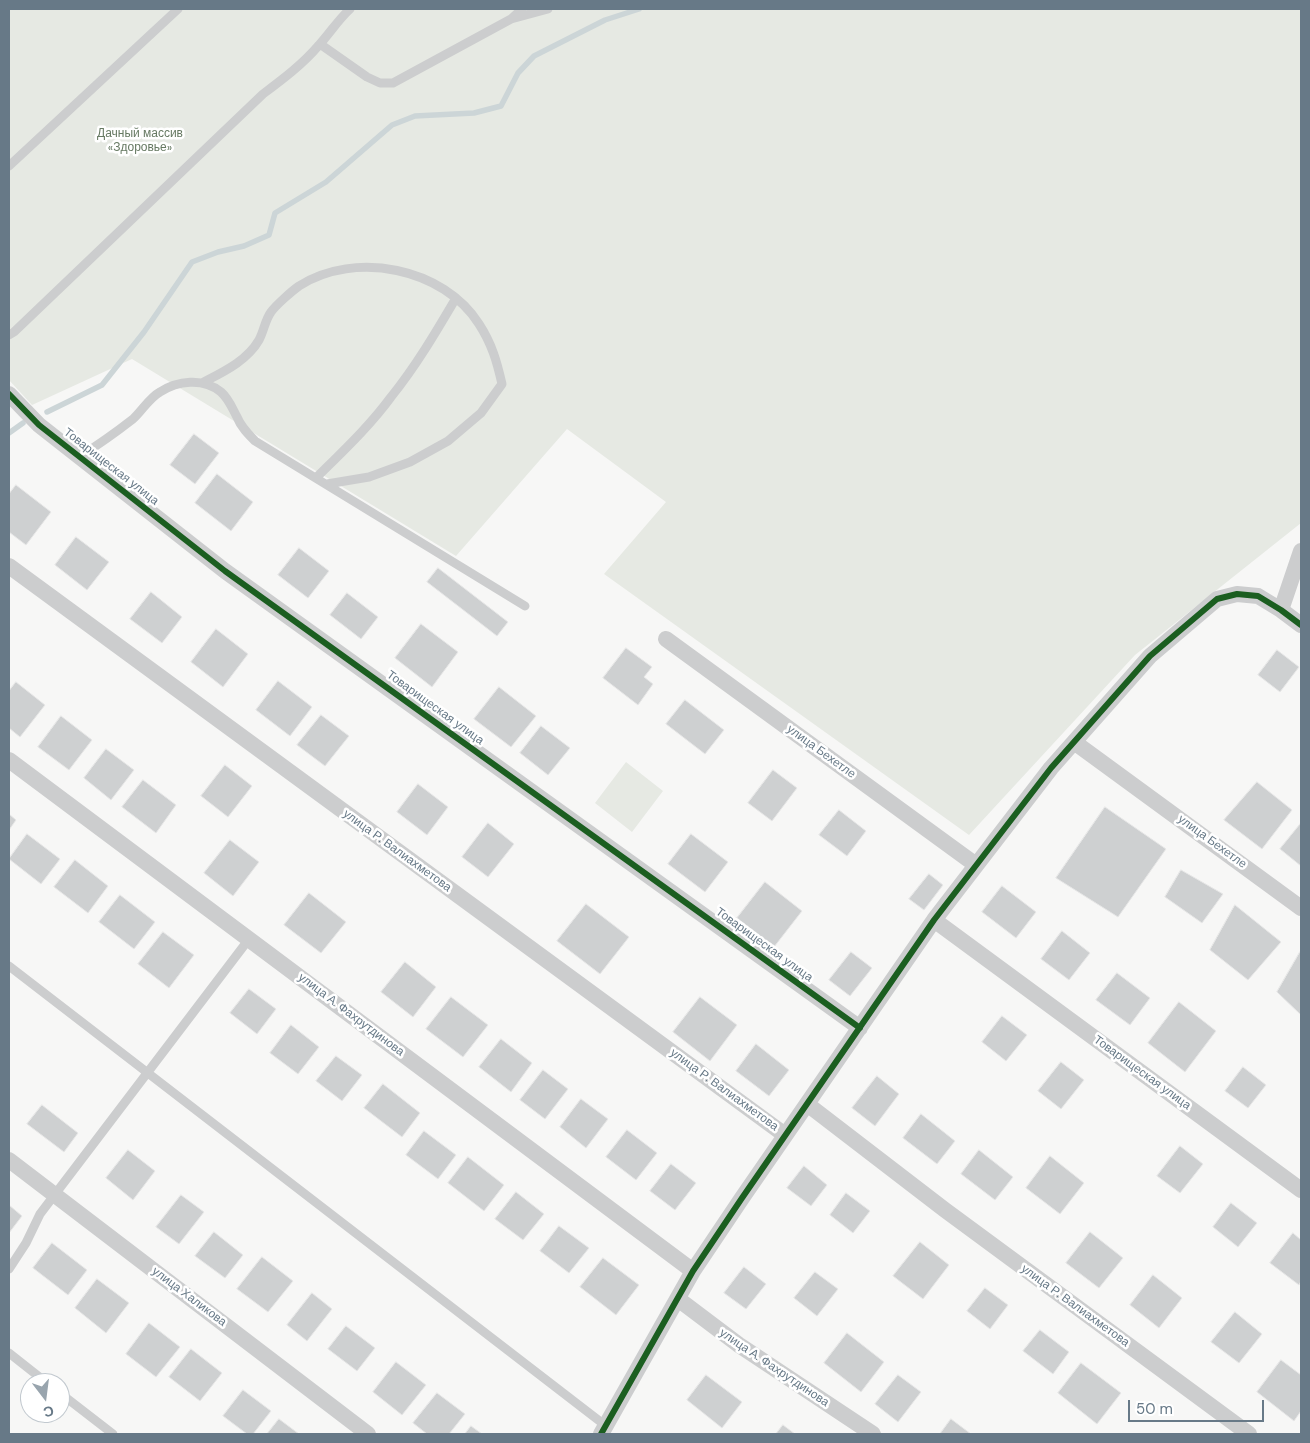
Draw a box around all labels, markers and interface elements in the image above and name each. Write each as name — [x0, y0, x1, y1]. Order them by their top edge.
park label: Дачный массив «Здоровье» — [97, 127, 183, 155]
street label: Товарищеская улица — [61, 425, 161, 509]
street label: Товарищеская улица — [384, 668, 486, 748]
street label: улица Бехетле — [784, 722, 858, 782]
street label: улица Р. Валиахметова — [340, 807, 454, 895]
street label: улица Бехетле — [1175, 812, 1249, 872]
street label: Товарищеская улица — [713, 905, 815, 985]
street label: улица А. Фахрутдинова — [295, 970, 407, 1060]
street label: Товарищеская улица — [1091, 1033, 1193, 1113]
street label: улица Р. Валиахметова — [667, 1046, 781, 1134]
street label: улица Р. Валиахметова — [1018, 1262, 1132, 1350]
street label: улица Халикова — [149, 1264, 229, 1330]
street label: улица А. Фахрутдинова — [716, 1326, 832, 1410]
north arrow — [20, 1373, 70, 1423]
scale bar — [1130, 1390, 1266, 1422]
text: 50 m — [1136, 1399, 1173, 1419]
text: С — [41, 1402, 56, 1422]

